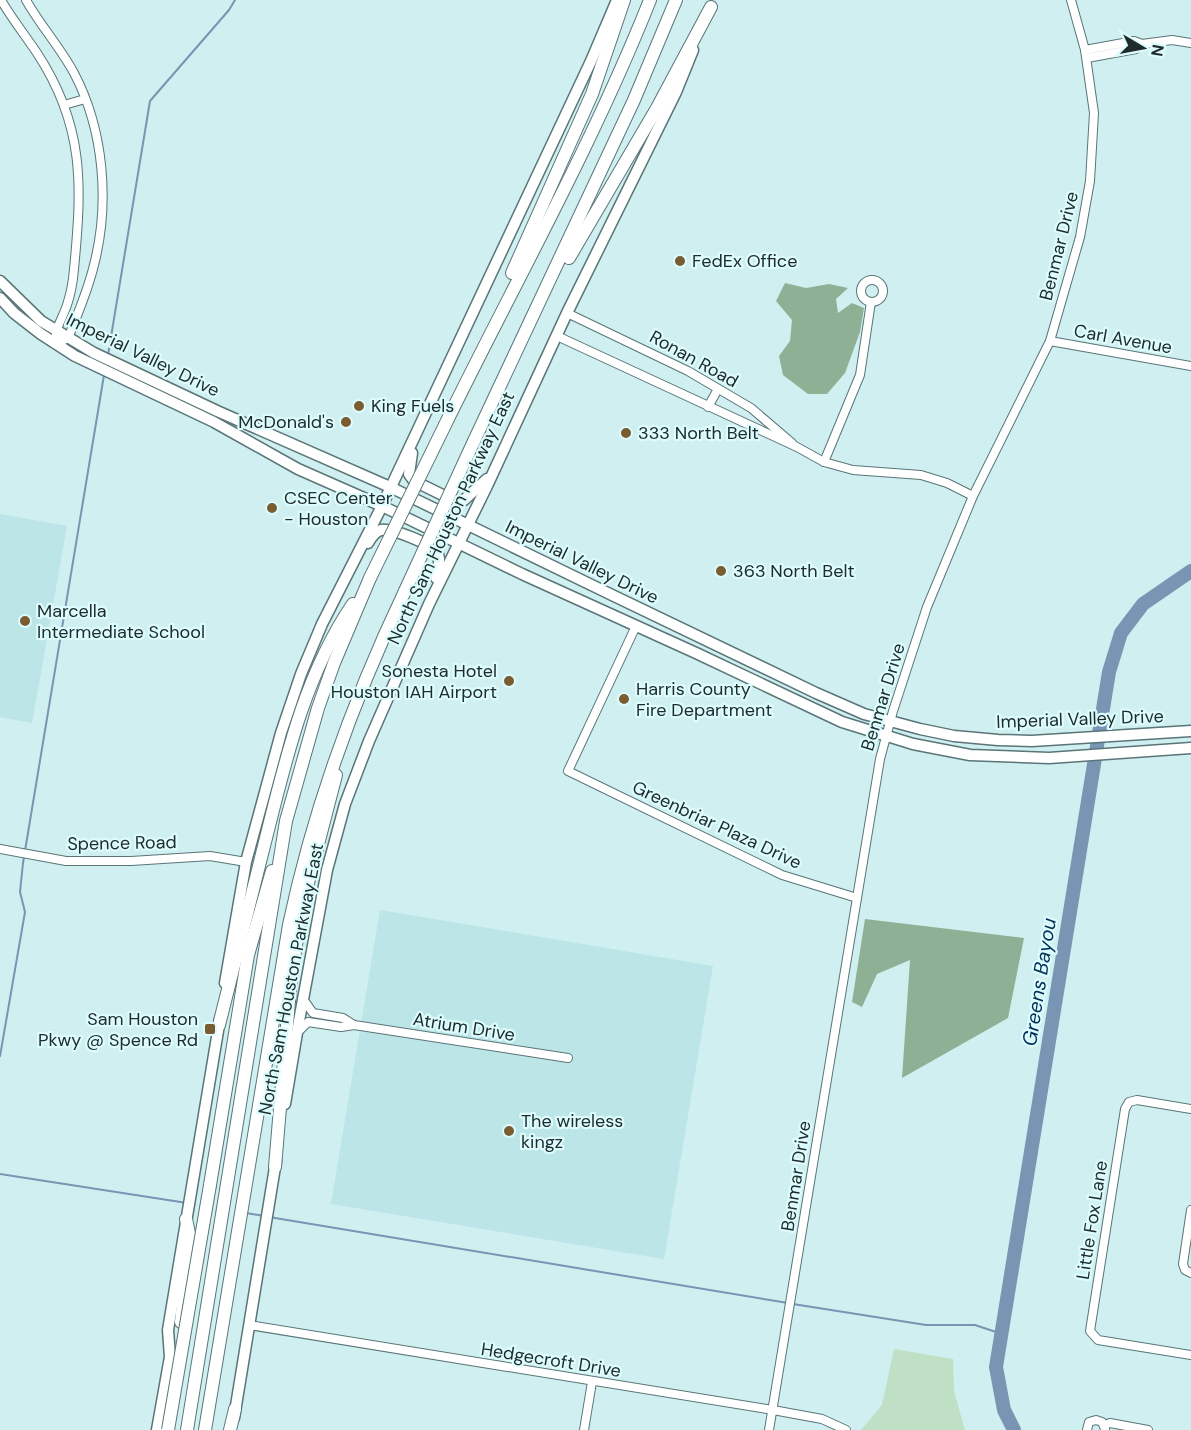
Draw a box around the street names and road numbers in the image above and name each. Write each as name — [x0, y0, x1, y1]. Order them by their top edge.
street label: Benmar Drive — [1034, 189, 1084, 303]
street label: Imperial Valley Drive — [62, 308, 224, 402]
street label: Carl Avenue — [1072, 319, 1174, 359]
street label: Ronan Road — [645, 325, 743, 393]
street label: North Sam Houston Parkway East — [382, 388, 520, 648]
street label: Imperial Valley Drive — [501, 515, 663, 609]
street label: Benmar Drive — [855, 640, 911, 754]
street label: Imperial Valley Drive — [996, 704, 1164, 734]
street label: Greenbriar Plaza Drive — [629, 775, 805, 875]
street label: Spence Road — [67, 830, 177, 856]
street label: North Sam Houston Parkway East — [253, 841, 329, 1117]
street label: Atrium Drive — [411, 1007, 517, 1047]
street label: Benmar Drive — [775, 1119, 817, 1233]
street label: Little Fox Lane — [1071, 1159, 1113, 1281]
street label: Hedgecroft Drive — [479, 1337, 623, 1383]

